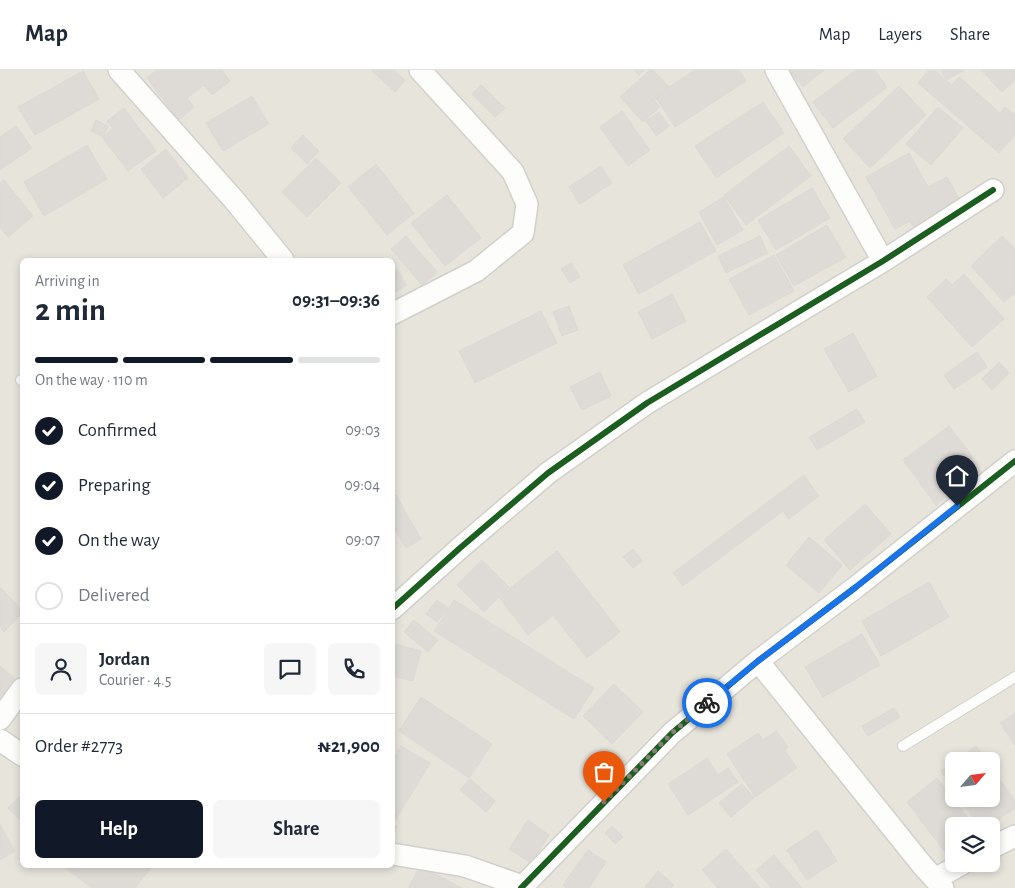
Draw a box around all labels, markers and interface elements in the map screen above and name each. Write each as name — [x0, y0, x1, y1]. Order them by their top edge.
text: Map — [25, 22, 68, 46]
text: Map — [819, 26, 850, 44]
text: Layers — [878, 26, 922, 44]
text: Share — [950, 26, 990, 44]
text: Arriving in — [35, 273, 100, 289]
text: 09:31–09:36 — [292, 291, 380, 310]
text: 2 min — [35, 294, 106, 326]
text: On the way · 110 m — [35, 372, 148, 388]
icon: check — [35, 417, 63, 445]
text: Confirmed — [78, 421, 157, 440]
text: 09:03 — [345, 422, 380, 438]
pin — [936, 455, 978, 506]
icon: home — [943, 462, 971, 490]
icon: check — [35, 472, 63, 500]
text: Preparing — [78, 476, 151, 495]
text: 09:04 — [344, 477, 380, 493]
icon: check — [35, 527, 63, 555]
text: On the way — [78, 531, 160, 550]
text: 09:07 — [345, 532, 380, 548]
text: Delivered — [78, 586, 150, 605]
button: person — [35, 643, 87, 695]
button: chat — [264, 643, 316, 695]
button: phone — [328, 643, 380, 695]
text: Jordan — [99, 650, 150, 669]
text: Courier · 4.5 — [99, 672, 171, 688]
courier — [682, 678, 732, 728]
icon: bike — [693, 689, 721, 717]
text: Order #2773 — [35, 737, 123, 756]
text: ₦21,900 — [317, 737, 380, 756]
pin — [583, 751, 625, 802]
north arrow — [945, 752, 1000, 808]
map controls — [945, 752, 1000, 872]
icon: bag — [590, 758, 618, 786]
button: Help — [35, 800, 203, 858]
button: Share — [213, 800, 380, 858]
button: layers — [945, 817, 1000, 872]

